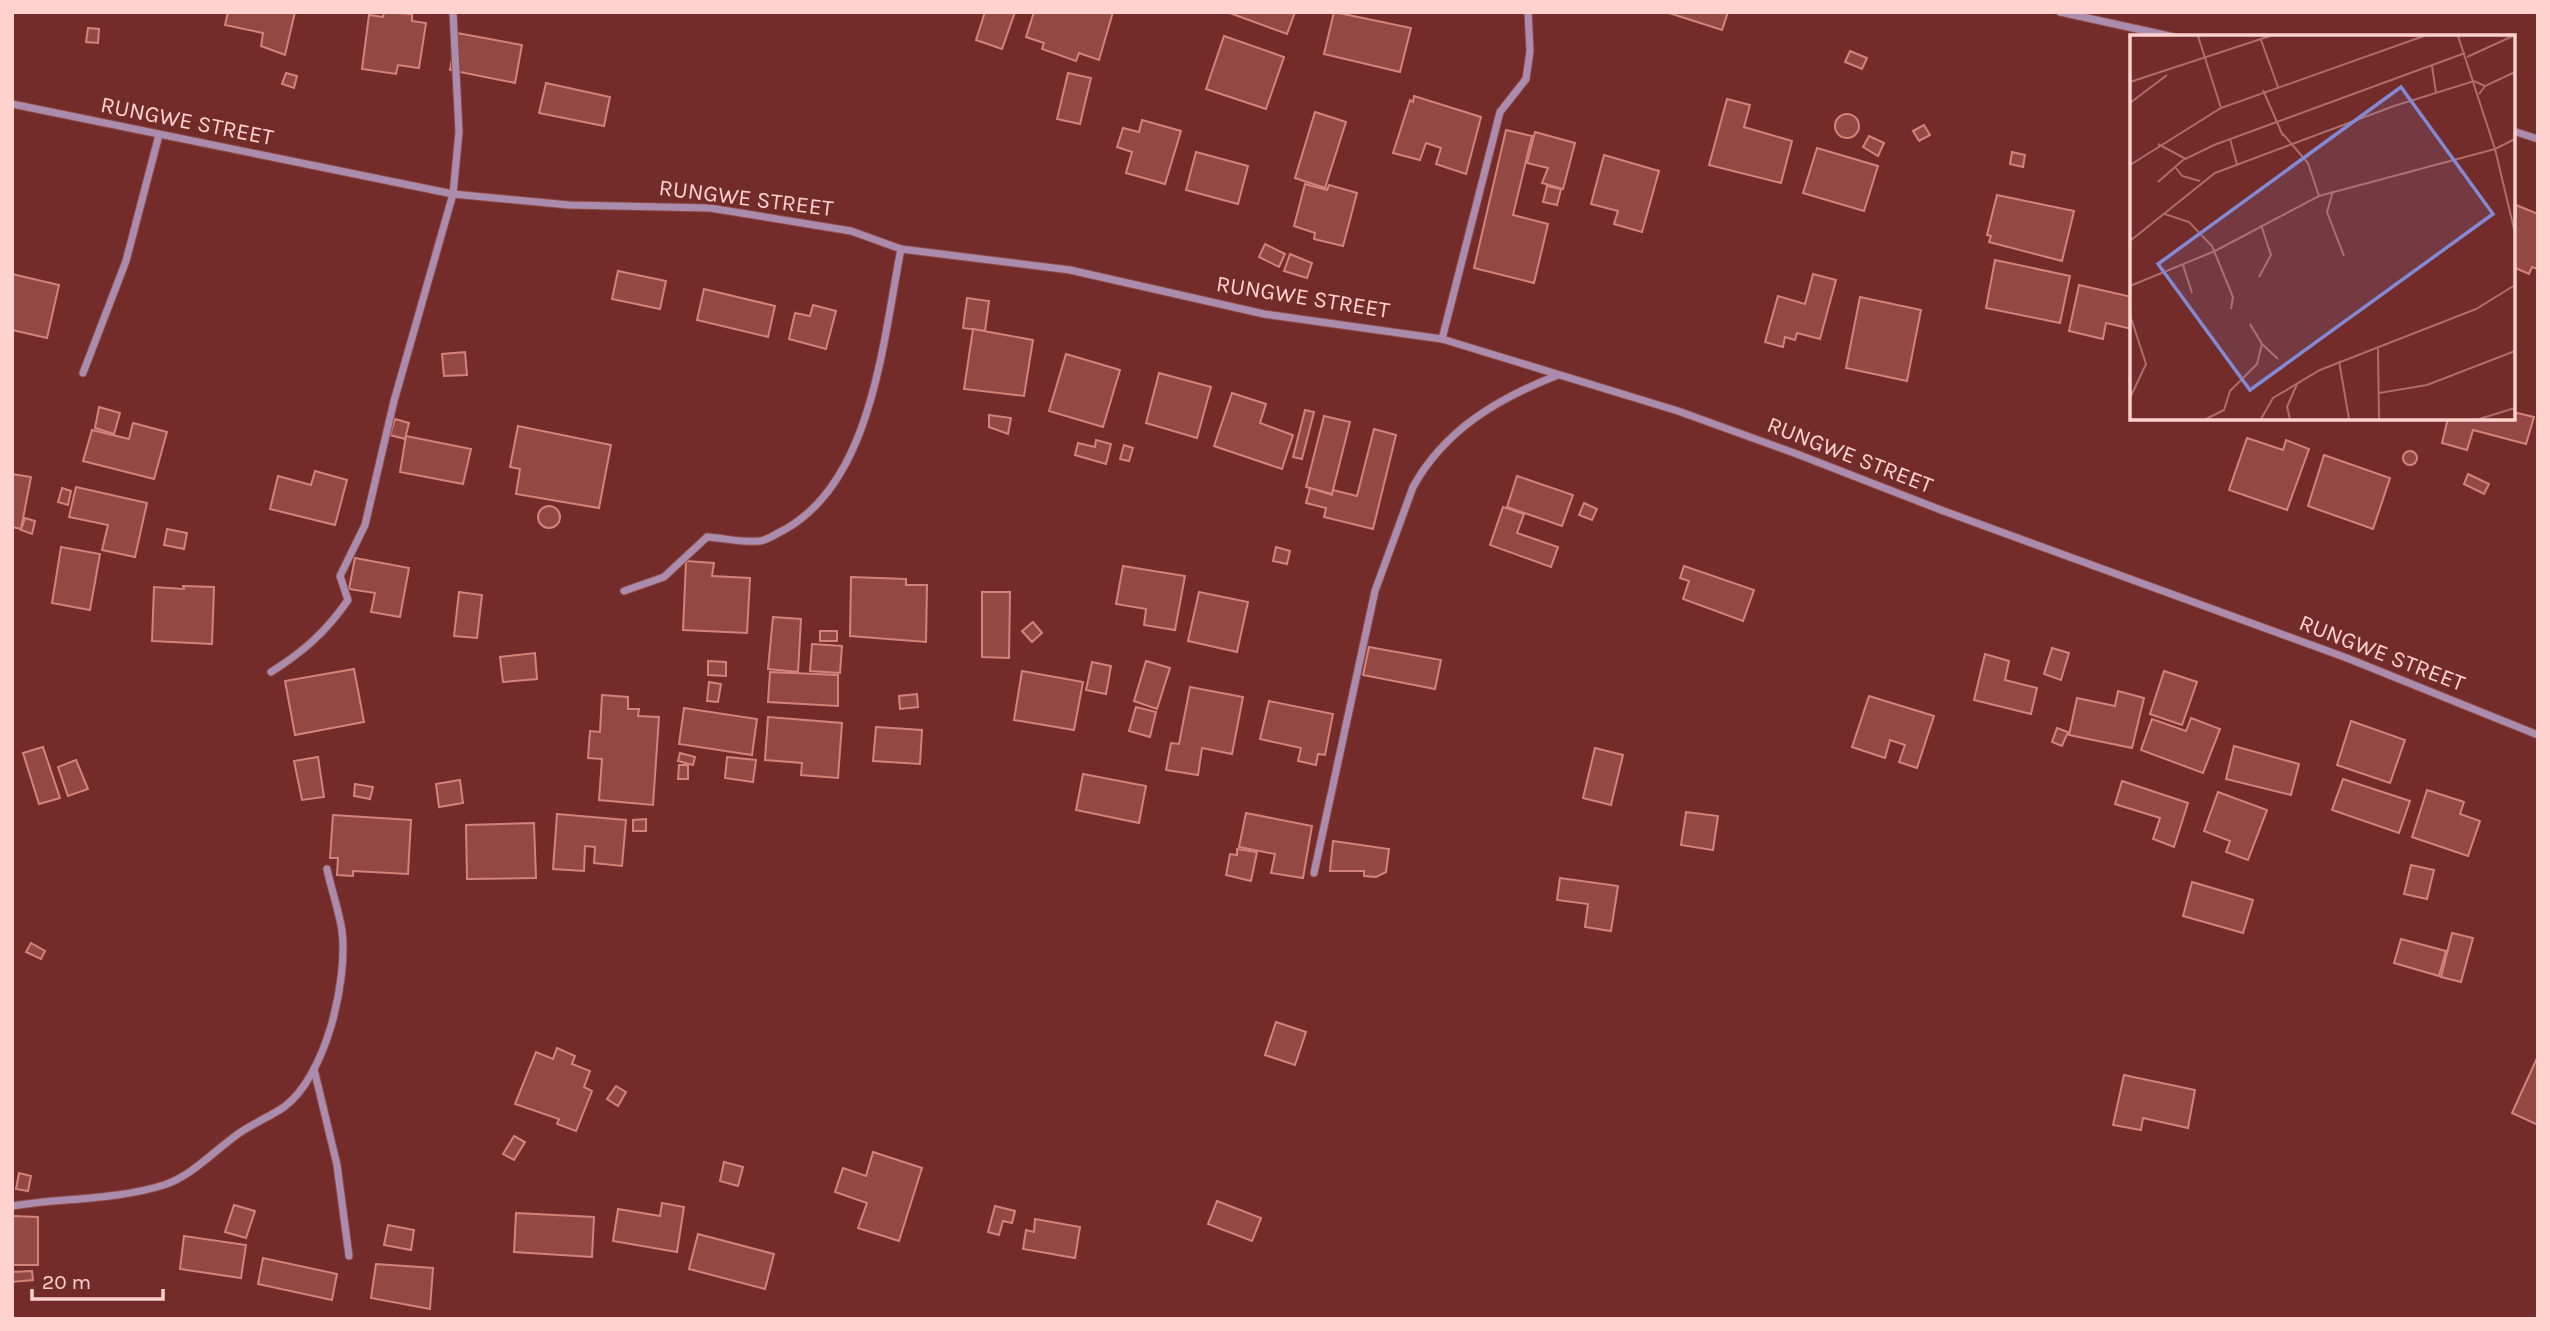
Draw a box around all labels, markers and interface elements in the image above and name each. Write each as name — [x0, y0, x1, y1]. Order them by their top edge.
inset map — [2130, 35, 2515, 420]
street label: RUNGWE STREET — [98, 91, 276, 151]
street label: RUNGWE STREET — [657, 174, 835, 222]
street label: RUNGWE STREET — [1214, 270, 1392, 324]
street label: RUNGWE STREET — [1763, 411, 1937, 499]
street label: RUNGWE STREET — [2295, 609, 2469, 697]
scale bar — [32, 1258, 163, 1302]
text: 20 m — [42, 1270, 91, 1294]

